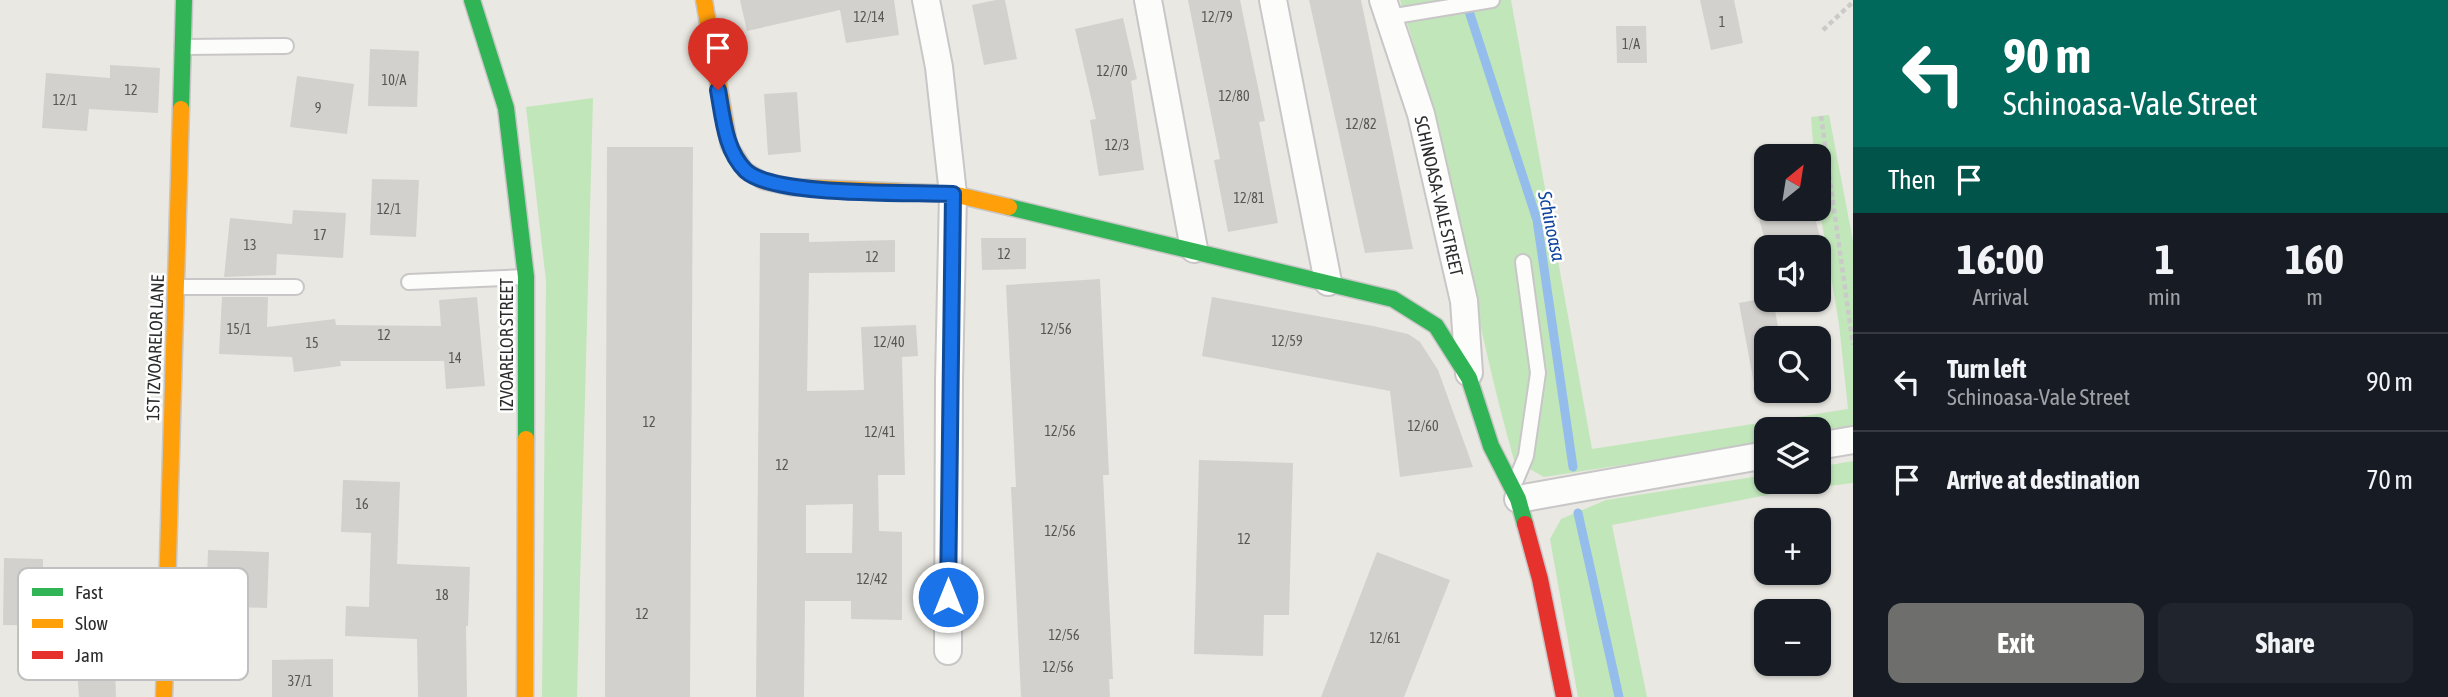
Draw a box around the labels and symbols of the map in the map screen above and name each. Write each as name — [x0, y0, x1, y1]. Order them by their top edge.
house number: 12/14 — [853, 9, 885, 25]
house number: 12/79 — [1201, 9, 1233, 25]
house number: 1 — [1719, 14, 1725, 30]
pin — [688, 18, 748, 90]
house number: 1/A — [1622, 36, 1640, 52]
house number: 12/70 — [1096, 63, 1128, 79]
house number: 10/A — [382, 72, 407, 88]
house number: 12 — [124, 82, 138, 98]
house number: 12/80 — [1218, 88, 1250, 104]
house number: 12/1 — [53, 92, 77, 108]
house number: 9 — [315, 100, 321, 116]
street label: SCHINOASA-VALE STREET — [1410, 114, 1468, 278]
house number: 12/82 — [1345, 116, 1377, 132]
house number: 12/3 — [1105, 137, 1129, 153]
north arrow — [1754, 144, 1830, 220]
water label: Schinoasa — [1534, 188, 1570, 263]
house number: 12/81 — [1233, 190, 1265, 206]
house number: 12/1 — [377, 201, 401, 217]
house number: 17 — [313, 227, 327, 243]
house number: 13 — [243, 237, 257, 253]
house number: 12 — [997, 246, 1011, 262]
house number: 12 — [865, 249, 879, 265]
street label: 1ST IZVOARELOR LANE — [142, 274, 168, 422]
street label: IZVOARELOR STREET — [496, 278, 517, 412]
house number: 15/1 — [227, 321, 251, 337]
house number: 12/56 — [1040, 321, 1072, 337]
house number: 12 — [377, 327, 391, 343]
house number: 12/59 — [1271, 333, 1303, 349]
house number: 12/40 — [873, 334, 905, 350]
house number: 15 — [305, 335, 319, 351]
house number: 14 — [448, 350, 462, 366]
house number: 12 — [642, 414, 656, 430]
house number: 12/60 — [1407, 418, 1439, 434]
house number: 12/56 — [1044, 423, 1076, 439]
house number: 12/41 — [864, 424, 896, 440]
house number: 12 — [775, 457, 789, 473]
house number: 16 — [355, 496, 369, 512]
house number: 12/56 — [1044, 523, 1076, 539]
house number: 12 — [1237, 531, 1251, 547]
position arrow — [911, 560, 985, 634]
legend — [18, 568, 248, 680]
house number: 12/42 — [856, 571, 888, 587]
text: Fast — [75, 581, 103, 603]
house number: 18 — [435, 587, 449, 603]
house number: 12 — [635, 606, 649, 622]
text: Slow — [75, 612, 109, 634]
house number: 12/56 — [1048, 627, 1080, 643]
house number: 12/61 — [1369, 630, 1401, 646]
text: Jam — [75, 644, 104, 666]
house number: 12/56 — [1042, 659, 1074, 675]
house number: 37/1 — [288, 673, 312, 689]

